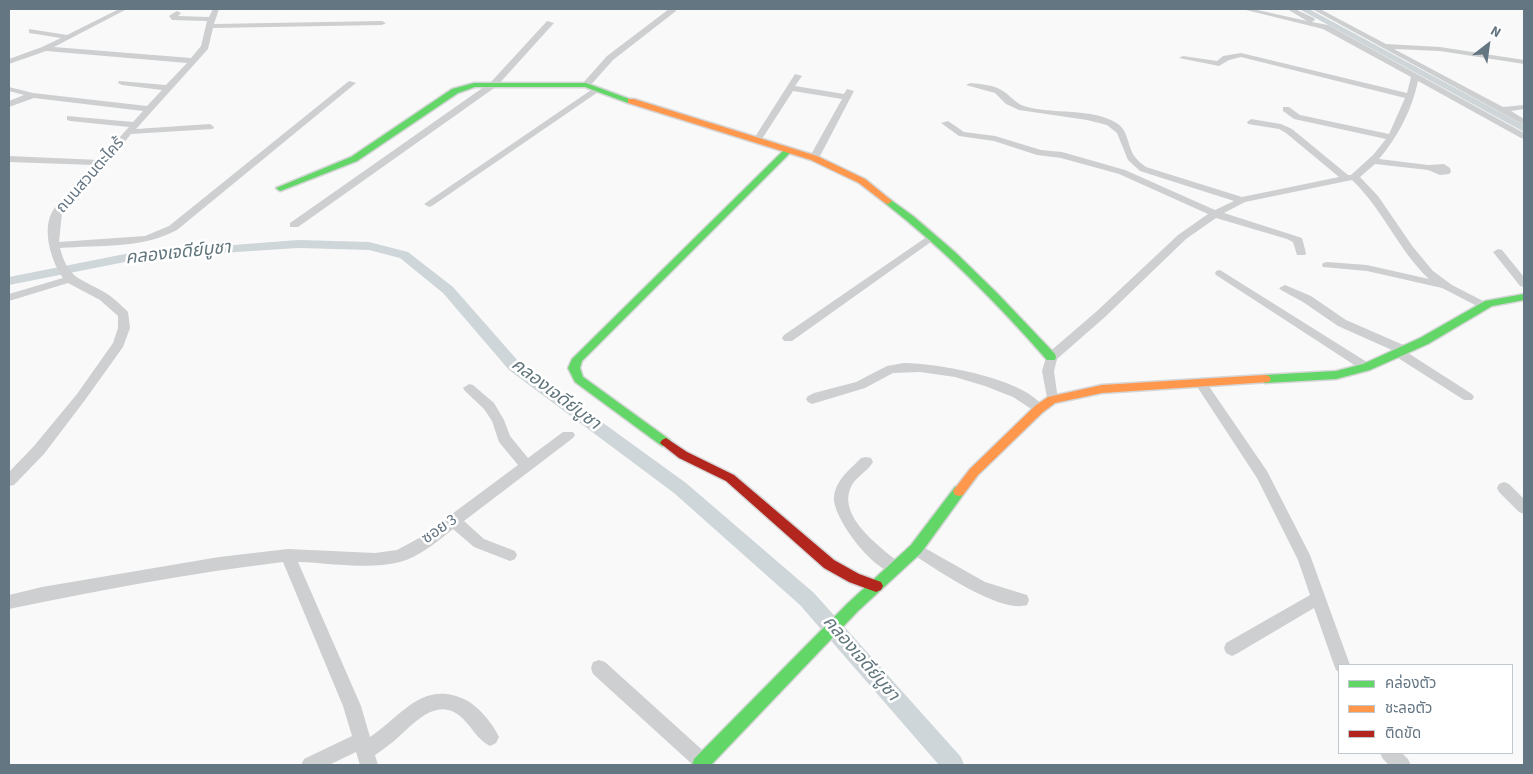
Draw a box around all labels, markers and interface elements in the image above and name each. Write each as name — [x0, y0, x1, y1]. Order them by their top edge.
north arrow — [1463, 20, 1513, 70]
text: N — [1486, 21, 1505, 43]
street label: ถนนสวนตะไคร้ — [53, 134, 129, 218]
water label: คลองเจดีย์บูชา — [124, 238, 232, 270]
water label: คลองเจดีย์บูชา — [506, 355, 604, 435]
street label: ซอย 3 — [419, 511, 461, 549]
water label: คลองเจดีย์บูชา — [817, 612, 903, 706]
legend — [1338, 664, 1513, 754]
text: คล่องตัว — [1385, 673, 1436, 694]
text: ชะลอตัว — [1385, 698, 1432, 719]
text: ติดขัด — [1385, 723, 1421, 744]

